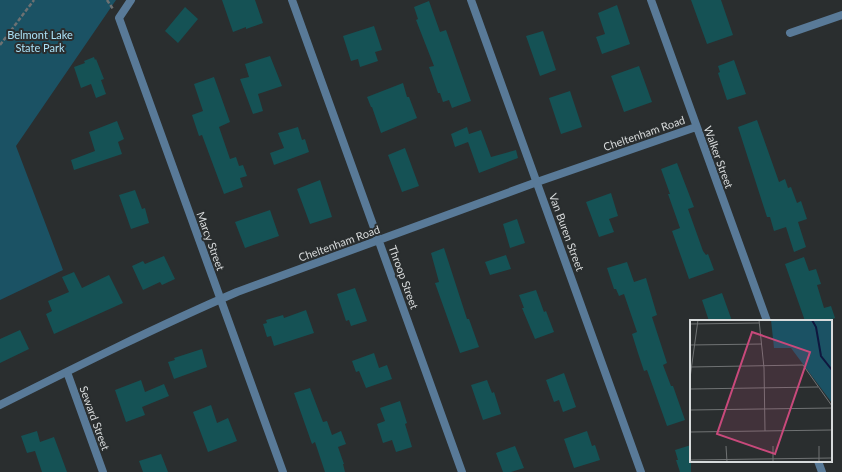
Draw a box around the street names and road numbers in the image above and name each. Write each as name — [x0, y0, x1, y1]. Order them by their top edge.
street label: Cheltenham Road — [601, 113, 687, 153]
street label: Walker Street — [702, 124, 736, 190]
street label: Van Buren Street — [547, 191, 587, 273]
street label: Marcy Street — [194, 210, 228, 272]
street label: Cheltenham Road — [297, 222, 381, 264]
street label: Throop Street — [386, 243, 422, 311]
street label: Seward Street — [77, 384, 113, 452]

